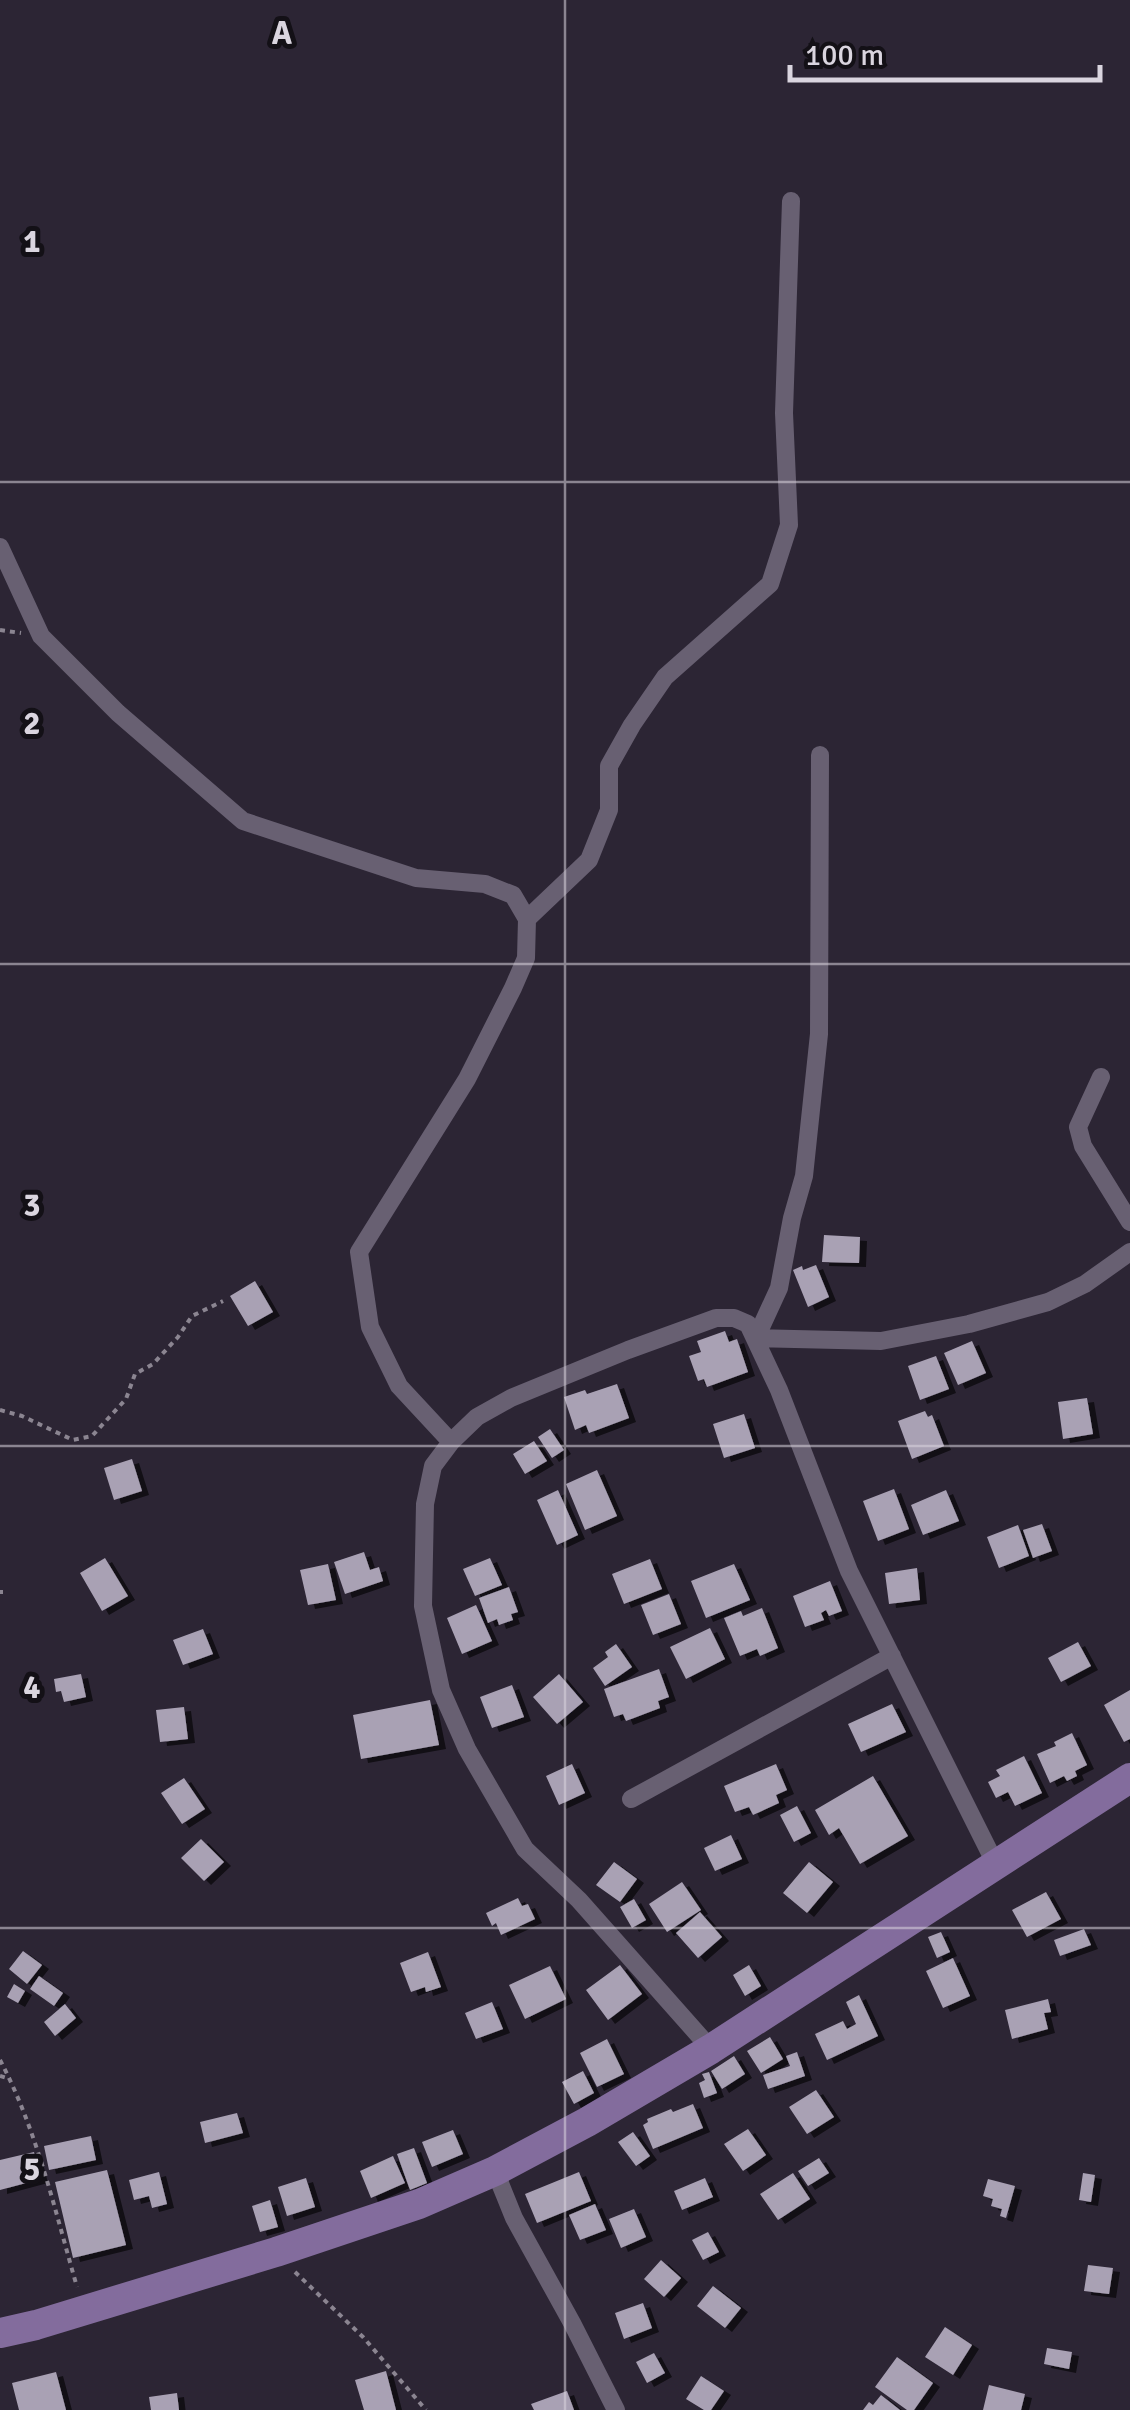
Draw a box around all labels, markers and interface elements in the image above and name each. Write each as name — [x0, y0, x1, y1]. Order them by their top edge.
text: A — [272, 14, 293, 53]
scale bar — [790, 20, 1100, 82]
text: 100 m — [805, 37, 884, 74]
text: 1 — [23, 222, 41, 261]
text: 2 — [23, 704, 41, 743]
text: 3 — [23, 1186, 41, 1225]
text: 4 — [23, 1668, 41, 1707]
text: 5 — [23, 2150, 41, 2189]

